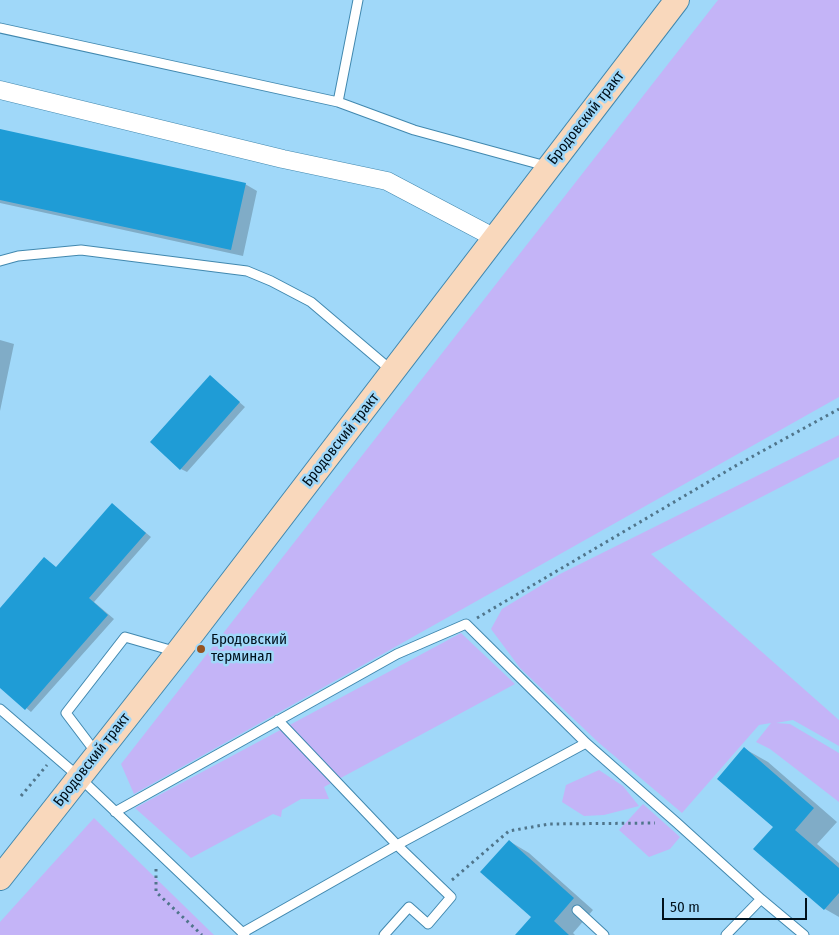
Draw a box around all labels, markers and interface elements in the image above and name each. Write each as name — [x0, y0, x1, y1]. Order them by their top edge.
street label: Бродовский тракт — [544, 68, 628, 168]
street label: Бродовский тракт — [299, 390, 383, 490]
place label: Бродовский терминал — [211, 631, 287, 666]
marker: Бродовский терминал — [195, 643, 207, 655]
street label: Бродовский тракт — [50, 710, 134, 810]
scale bar — [664, 888, 809, 920]
text: 50 m — [670, 898, 700, 916]

